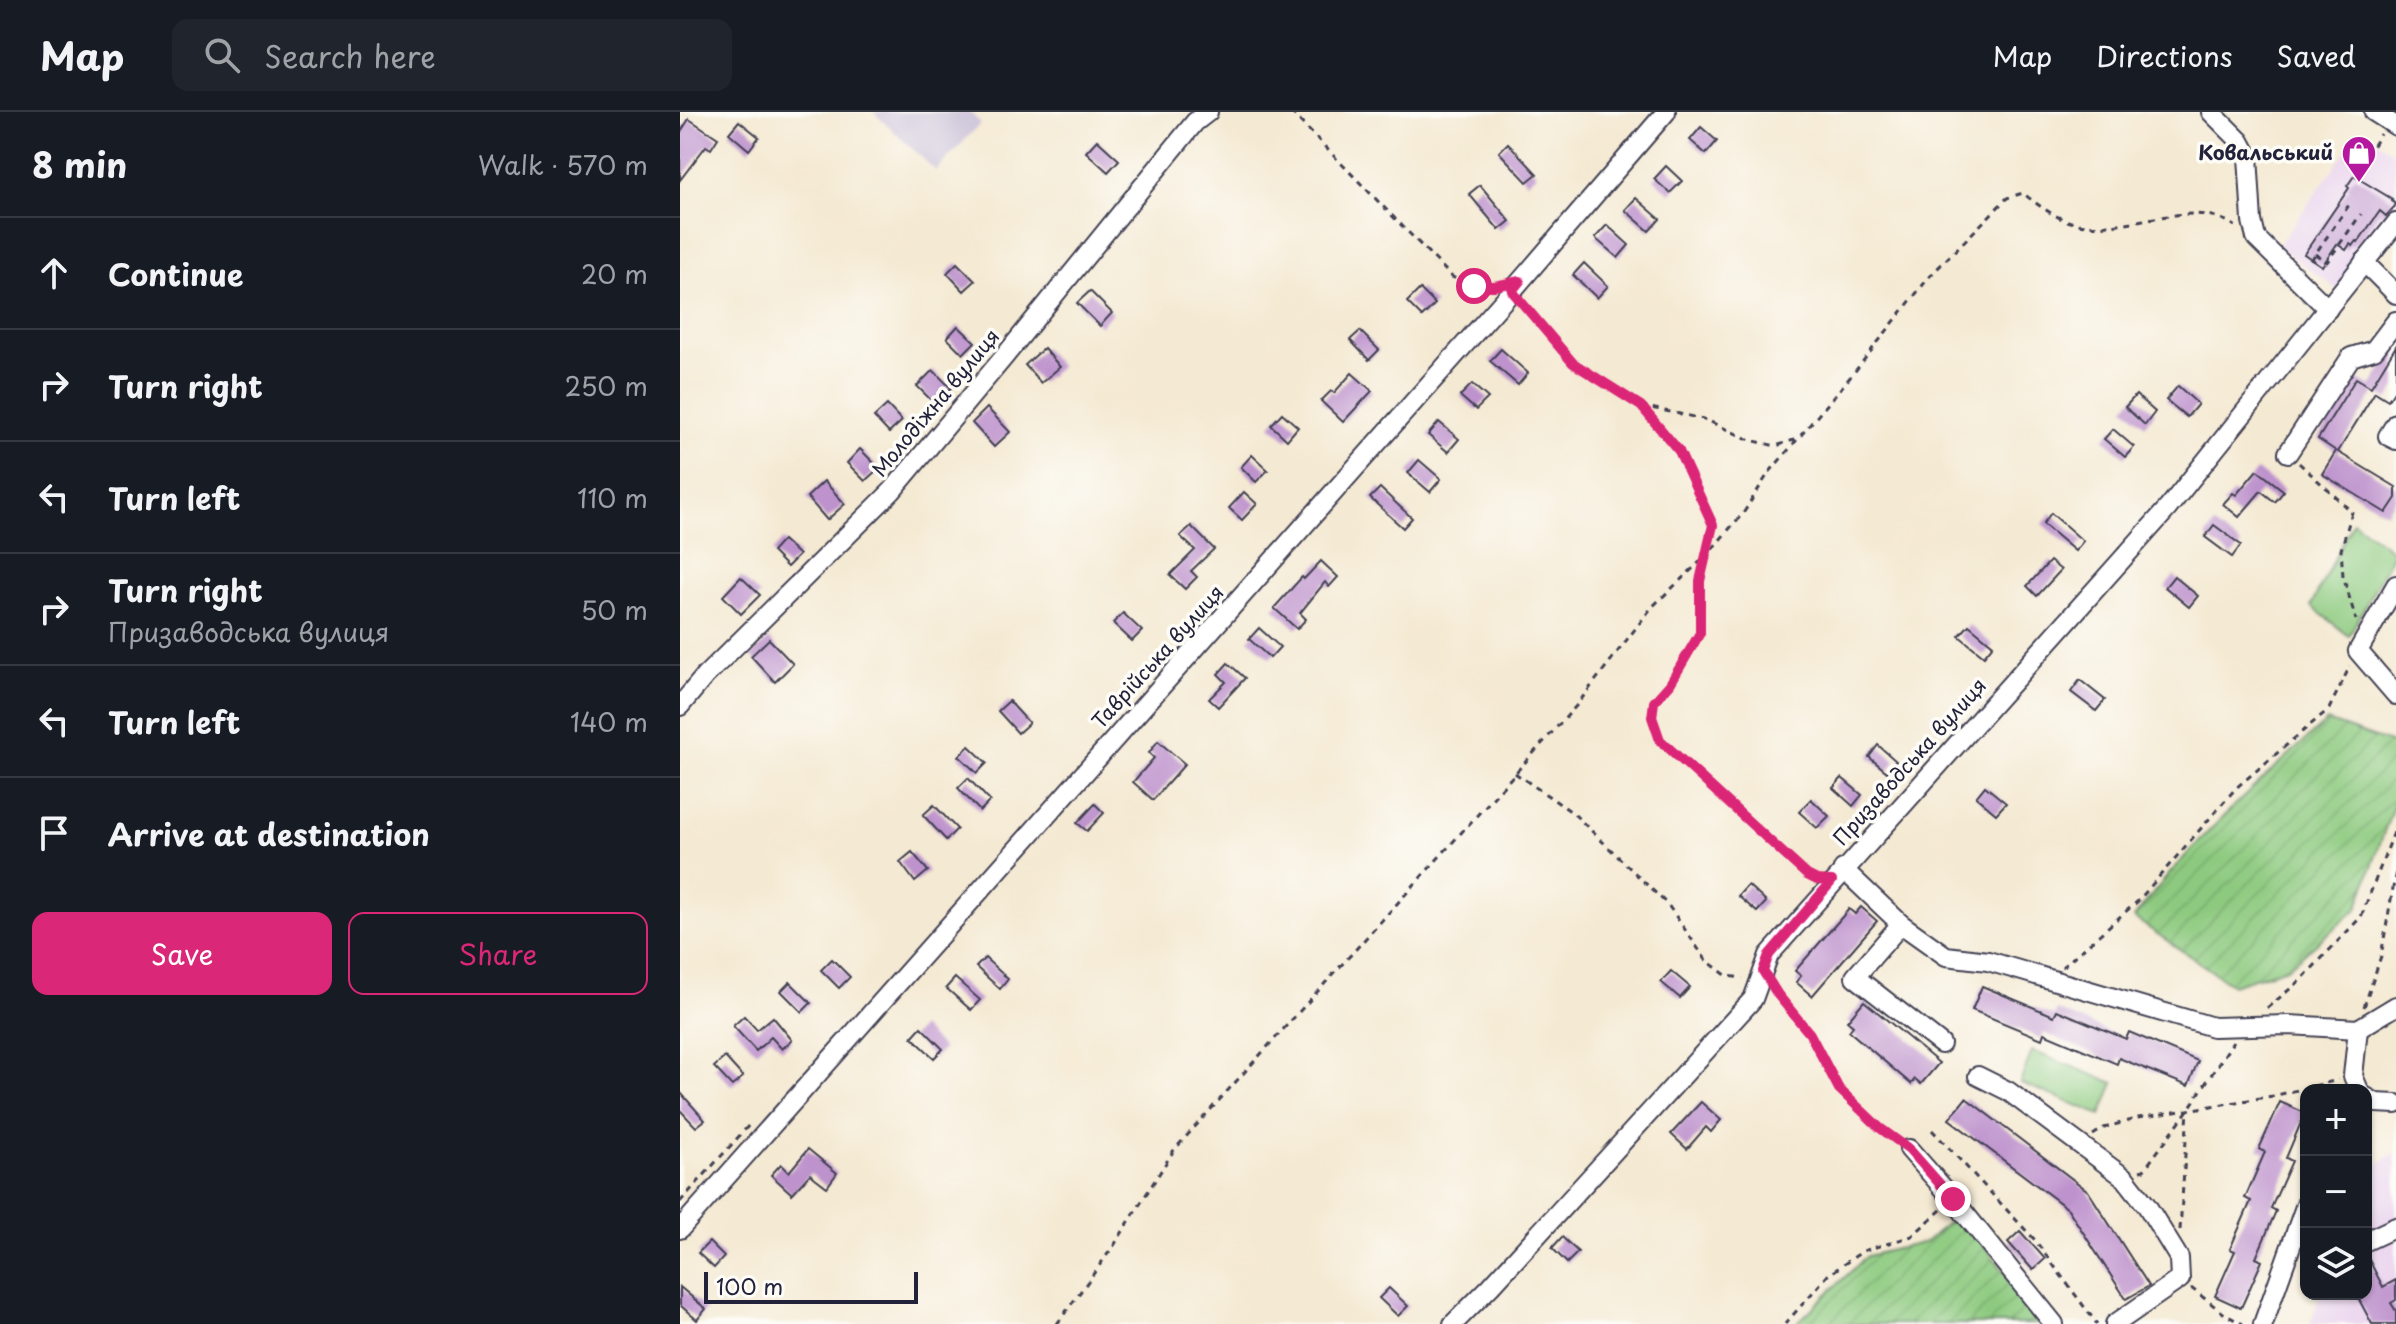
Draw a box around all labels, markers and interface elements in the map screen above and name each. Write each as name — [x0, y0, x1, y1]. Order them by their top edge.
search box — [172, 19, 732, 91]
text: Map — [40, 27, 124, 84]
icon: search — [200, 33, 244, 77]
text: Search here — [264, 33, 436, 78]
text: Map — [1993, 34, 2052, 77]
text: Directions — [2096, 34, 2233, 77]
text: Saved — [2277, 34, 2356, 77]
shop icon: Ковальський — [2340, 134, 2378, 184]
place label: Ковальський — [2198, 137, 2333, 167]
text: 8 min — [32, 138, 127, 190]
text: Walk · 570 m — [478, 145, 648, 184]
icon: ahead — [32, 251, 76, 295]
text: Continue — [108, 251, 243, 296]
text: 20 m — [581, 254, 648, 293]
route start — [1456, 268, 1492, 304]
street label: Молодіжна вулиця — [864, 322, 1006, 483]
icon: right — [32, 363, 76, 407]
text: Turn right — [108, 363, 263, 408]
text: 250 m — [564, 366, 648, 405]
icon: left — [32, 475, 76, 519]
text: Turn left — [108, 475, 240, 520]
text: 110 m — [577, 478, 648, 517]
text: Turn right — [108, 567, 263, 612]
street label: Таврійська вулиця — [1084, 578, 1230, 735]
icon: right — [32, 587, 76, 631]
text: 50 m — [581, 590, 648, 629]
text: Призаводська вулиця — [108, 612, 389, 651]
street label: Призаводська вулиця — [1826, 671, 1993, 852]
icon: left — [32, 699, 76, 743]
text: Turn left — [108, 699, 240, 744]
text: 140 m — [570, 702, 648, 741]
icon: arrive — [32, 811, 76, 855]
text: Arrive at destination — [108, 811, 430, 856]
button: Save — [32, 912, 332, 995]
button: Share — [348, 912, 648, 995]
map controls — [2300, 1084, 2372, 1300]
button: + — [2300, 1084, 2372, 1156]
button: − — [2300, 1156, 2372, 1228]
route end — [1935, 1181, 1971, 1217]
button: layers — [2300, 1228, 2372, 1300]
scale bar — [704, 1268, 918, 1304]
text: 100 m — [716, 1269, 783, 1302]

